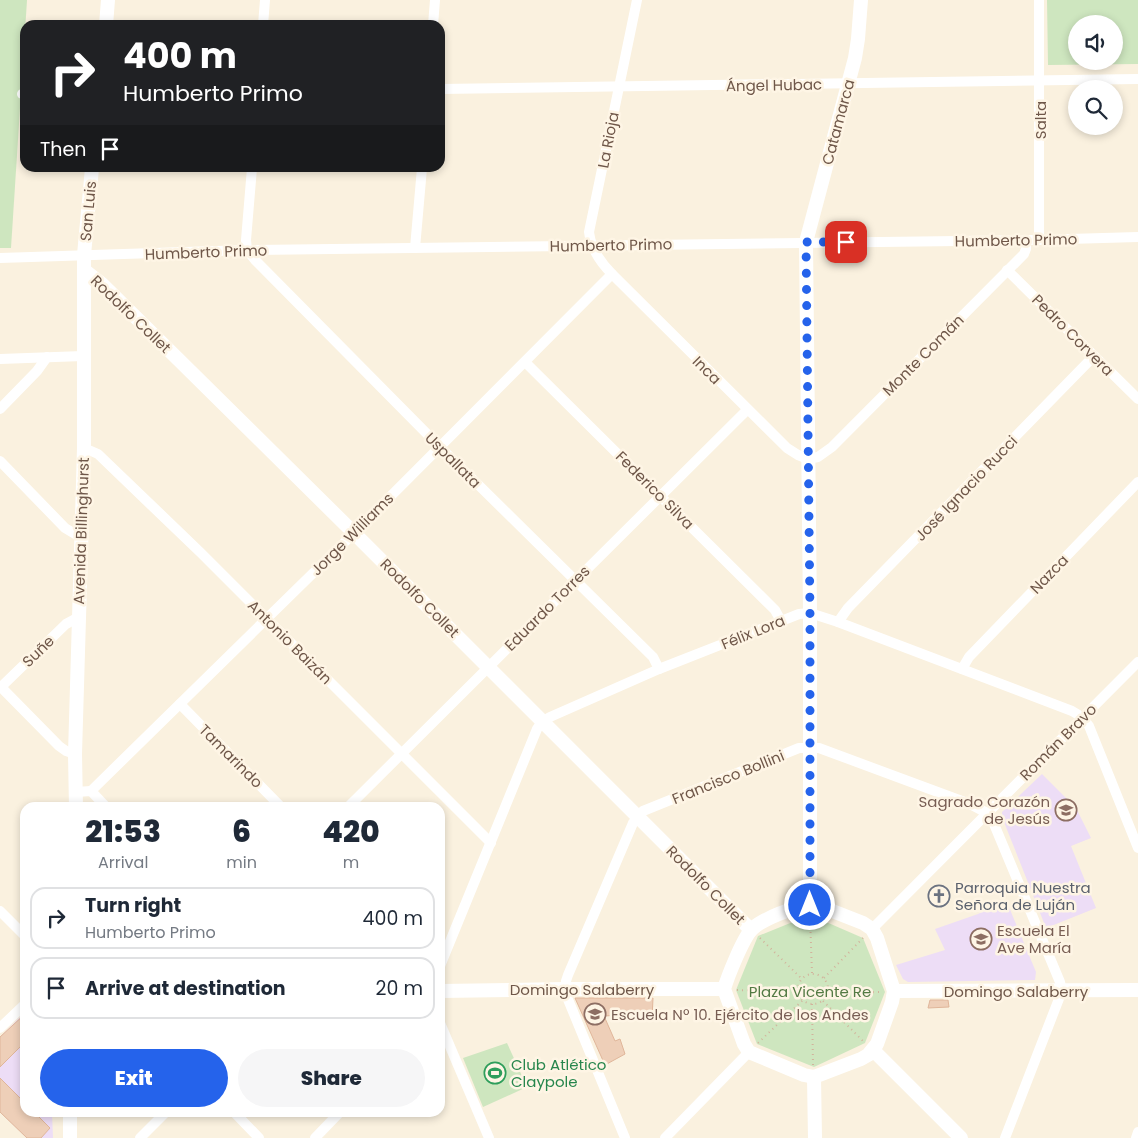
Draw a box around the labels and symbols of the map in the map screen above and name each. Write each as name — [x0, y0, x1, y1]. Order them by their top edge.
street label: Ángel Hubac — [726, 74, 822, 96]
street label: Catamarca — [817, 77, 859, 167]
street label: Salta — [1030, 101, 1051, 139]
street label: La Rioja — [592, 110, 624, 170]
street label: San Luis — [75, 180, 101, 242]
pin — [825, 221, 867, 263]
street label: Humberto Primo — [955, 228, 1077, 252]
street label: Humberto Primo — [550, 233, 672, 257]
street label: Humberto Primo — [144, 239, 268, 265]
street label: Rodolfo Collet — [86, 270, 176, 358]
street label: Pedro Corvera — [1028, 290, 1118, 380]
street label: Monte Comán — [878, 310, 968, 400]
street label: Inca — [688, 351, 726, 389]
street label: Uspallata — [420, 427, 486, 493]
street label: José Ignacio Rucci — [910, 431, 1022, 545]
street label: Federico Silva — [611, 446, 699, 534]
street label: Avenida Billinghurst — [68, 457, 94, 605]
street label: Jorge Williams — [306, 488, 398, 580]
street label: Nazca — [1025, 550, 1073, 598]
street label: Rodolfo Collet — [376, 554, 464, 642]
street label: Eduardo Torres — [500, 561, 594, 655]
street label: Antonio Baizán — [243, 595, 337, 689]
street label: Félix Lora — [718, 610, 788, 654]
street label: Suñe — [17, 630, 59, 672]
street label: Román Bravo — [1015, 699, 1101, 785]
street label: Tamarindo — [194, 719, 268, 793]
street label: Francisco Bollini — [669, 745, 787, 809]
place label: Sagrado Corazón de Jesús — [918, 791, 1050, 829]
school or university icon: Sagrado Corazón de Jesús — [1054, 798, 1078, 822]
street label: Rodolfo Collet — [662, 841, 750, 929]
place label: Parroquia Nuestra Señora de Luján — [955, 877, 1091, 915]
position arrow — [783, 878, 835, 930]
church icon: Parroquia Nuestra Señora de Luján — [927, 884, 951, 908]
place label: Escuela El Ave María — [997, 920, 1071, 958]
school or university icon: Escuela El Ave María — [969, 927, 993, 951]
street label: Domingo Salaberry — [510, 979, 655, 1000]
park label: Plaza Vicente Re — [749, 981, 871, 1002]
street label: Domingo Salaberry — [944, 981, 1089, 1002]
school or university icon: Escuela Nº 10. Ejército de los Andes — [583, 1002, 607, 1026]
place label: Escuela Nº 10. Ejército de los Andes — [611, 1004, 869, 1025]
place label: Club Atlético Claypole — [511, 1054, 606, 1092]
sports icon: Club Atlético Claypole — [483, 1061, 507, 1085]

